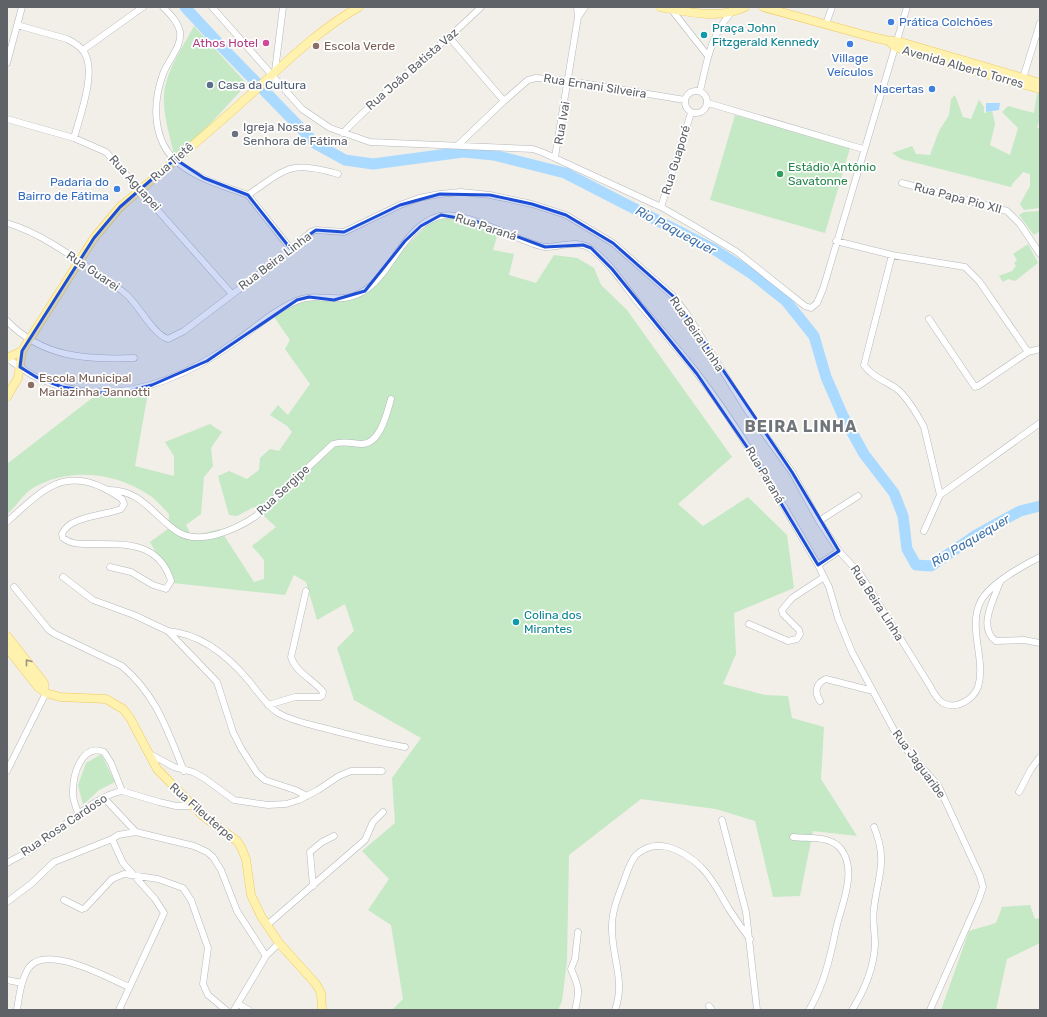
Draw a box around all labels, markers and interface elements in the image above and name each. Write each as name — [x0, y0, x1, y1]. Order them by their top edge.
place label: Prática Colchões — [899, 15, 993, 29]
marker: Prática Colchões — [886, 17, 896, 27]
place label: Praça John Fitzgerald Kennedy — [712, 21, 820, 49]
street label: Rua João Batista Vaz — [363, 25, 461, 113]
marker: Praça John Fitzgerald Kennedy — [699, 30, 709, 40]
place label: Athos Hotel — [193, 36, 258, 50]
marker: Athos Hotel — [261, 38, 271, 48]
place label: Escola Verde — [324, 39, 396, 53]
marker: Village Veículos — [845, 39, 855, 49]
marker: Escola Verde — [311, 41, 321, 51]
street label: Avenida Alberto Torres — [901, 43, 1025, 91]
place label: Village Veículos — [827, 51, 873, 79]
street label: Rua Ernani Silveira — [543, 71, 647, 101]
place label: Casa da Cultura — [218, 78, 306, 92]
marker: Casa da Cultura — [205, 80, 215, 90]
place label: Nacertas — [874, 82, 924, 96]
marker: Nacertas — [927, 84, 937, 94]
street label: Rua Ivai — [551, 100, 573, 146]
place label: Igreja Nossa Senhora de Fátima — [243, 120, 348, 148]
street label: Rua Guaporé — [659, 123, 693, 196]
marker: Igreja Nossa Senhora de Fátima — [230, 129, 240, 139]
street label: Rua Tietê — [148, 139, 197, 184]
street label: Rua Aguapei — [106, 152, 164, 214]
place label: Estádio Antônio Savatonne — [788, 160, 876, 188]
marker: Estádio Antônio Savatonne — [775, 169, 785, 179]
place label: Padaria do Bairro de Fátima — [18, 175, 109, 203]
street label: Rua Papa Pio XII — [913, 180, 1003, 216]
marker: Padaria do Bairro de Fátima — [112, 184, 122, 194]
water label: Rio Paquequer — [633, 203, 719, 258]
street label: Rua Paraná — [453, 210, 519, 244]
street label: Rua Beira Linha — [236, 229, 314, 293]
street label: Rua Guarei — [64, 248, 122, 294]
street label: Rua Beira Linha — [667, 294, 727, 374]
place label: Escola Municipal Mariazinha Jannotti — [39, 371, 150, 399]
marker: Escola Municipal Mariazinha Jannotti — [26, 380, 36, 390]
district label: BEIRA LINHA — [745, 417, 857, 436]
street label: Rua Paraná — [743, 444, 787, 506]
street label: Rua Sergipe — [254, 462, 313, 518]
water label: Rio Paquequer — [928, 511, 1013, 570]
street label: Rua Beira Linha — [847, 563, 907, 643]
place label: Colina dos Mirantes — [524, 608, 582, 636]
marker: Colina dos Mirantes — [511, 617, 521, 627]
one-way arrow — [26, 660, 33, 667]
street label: Rua Jaguaribe — [889, 727, 949, 801]
street label: Rua Fileuterpe — [167, 780, 237, 844]
street label: Rua Rosa Cardoso — [18, 791, 110, 859]

